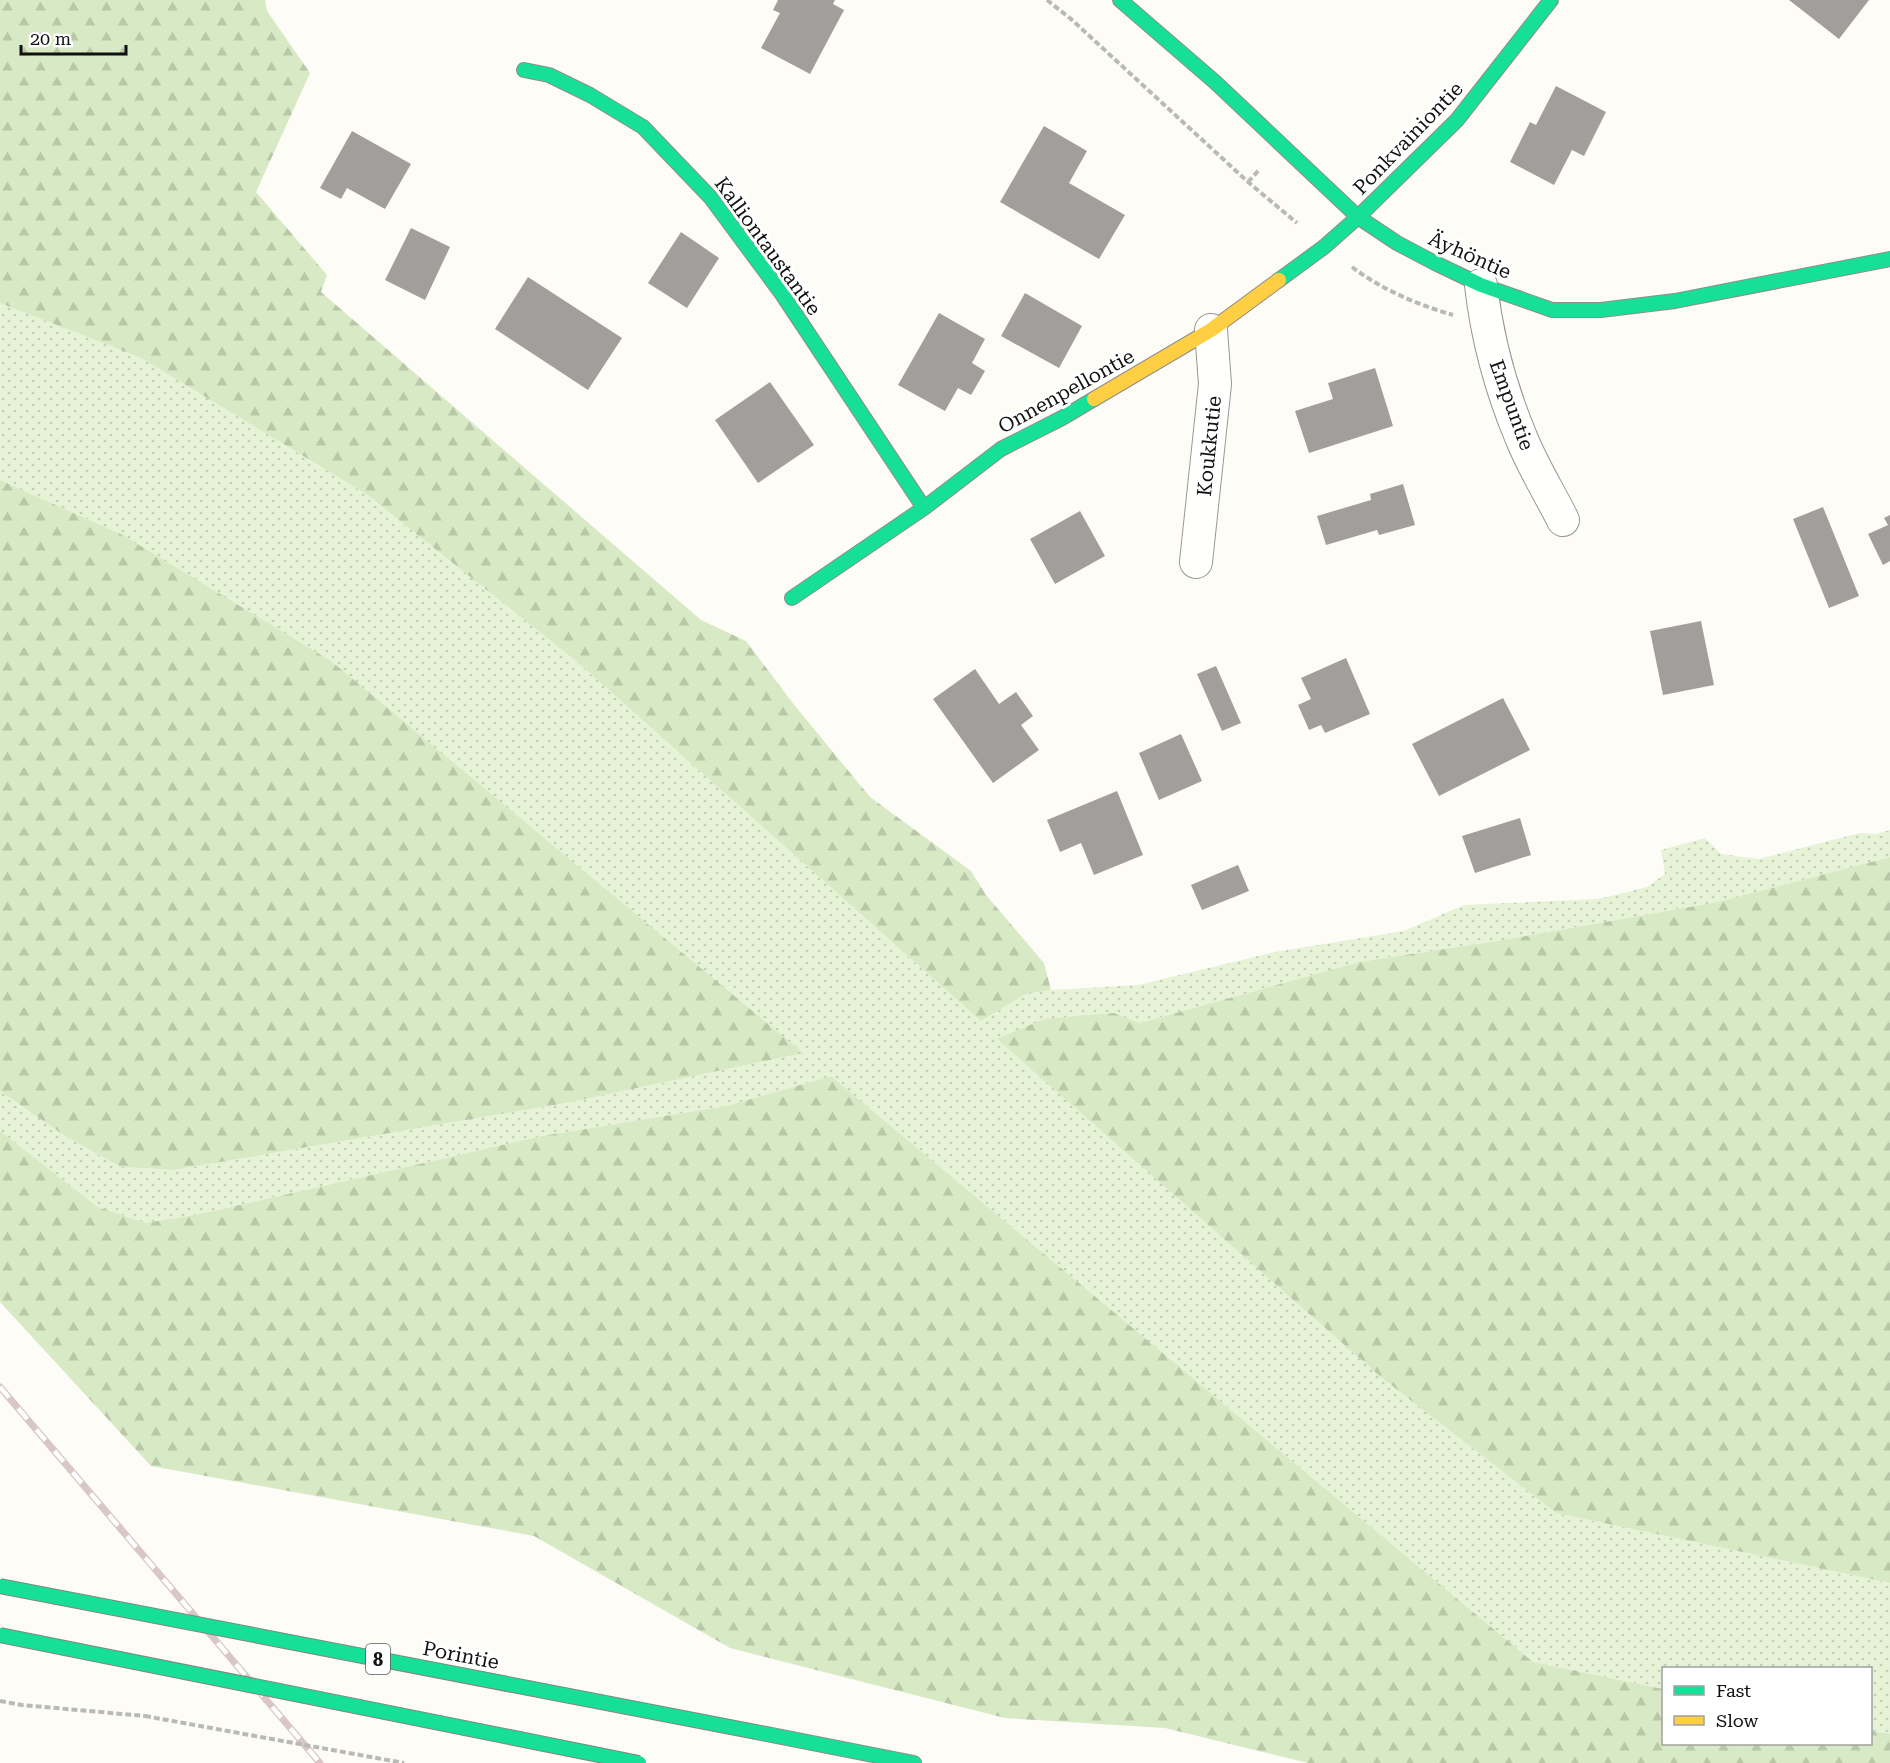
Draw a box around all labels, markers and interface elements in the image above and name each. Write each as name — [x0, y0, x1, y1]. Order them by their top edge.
scale bar — [21, 18, 126, 56]
text: 20 m — [30, 28, 71, 49]
street label: Ponkvainiontie — [1348, 77, 1468, 199]
street label: Kalliontaustantie — [710, 172, 826, 320]
street label: Äyhöntie — [1425, 226, 1515, 284]
street label: Onnenpellontie — [994, 344, 1138, 438]
street label: Empuntie — [1485, 357, 1539, 453]
street label: Koukkutie — [1192, 395, 1226, 497]
street label: Porintie — [421, 1636, 501, 1674]
road number: 8 — [366, 1644, 390, 1674]
legend — [1662, 1667, 1872, 1745]
text: Fast — [1716, 1680, 1751, 1701]
text: Slow — [1716, 1710, 1758, 1731]

